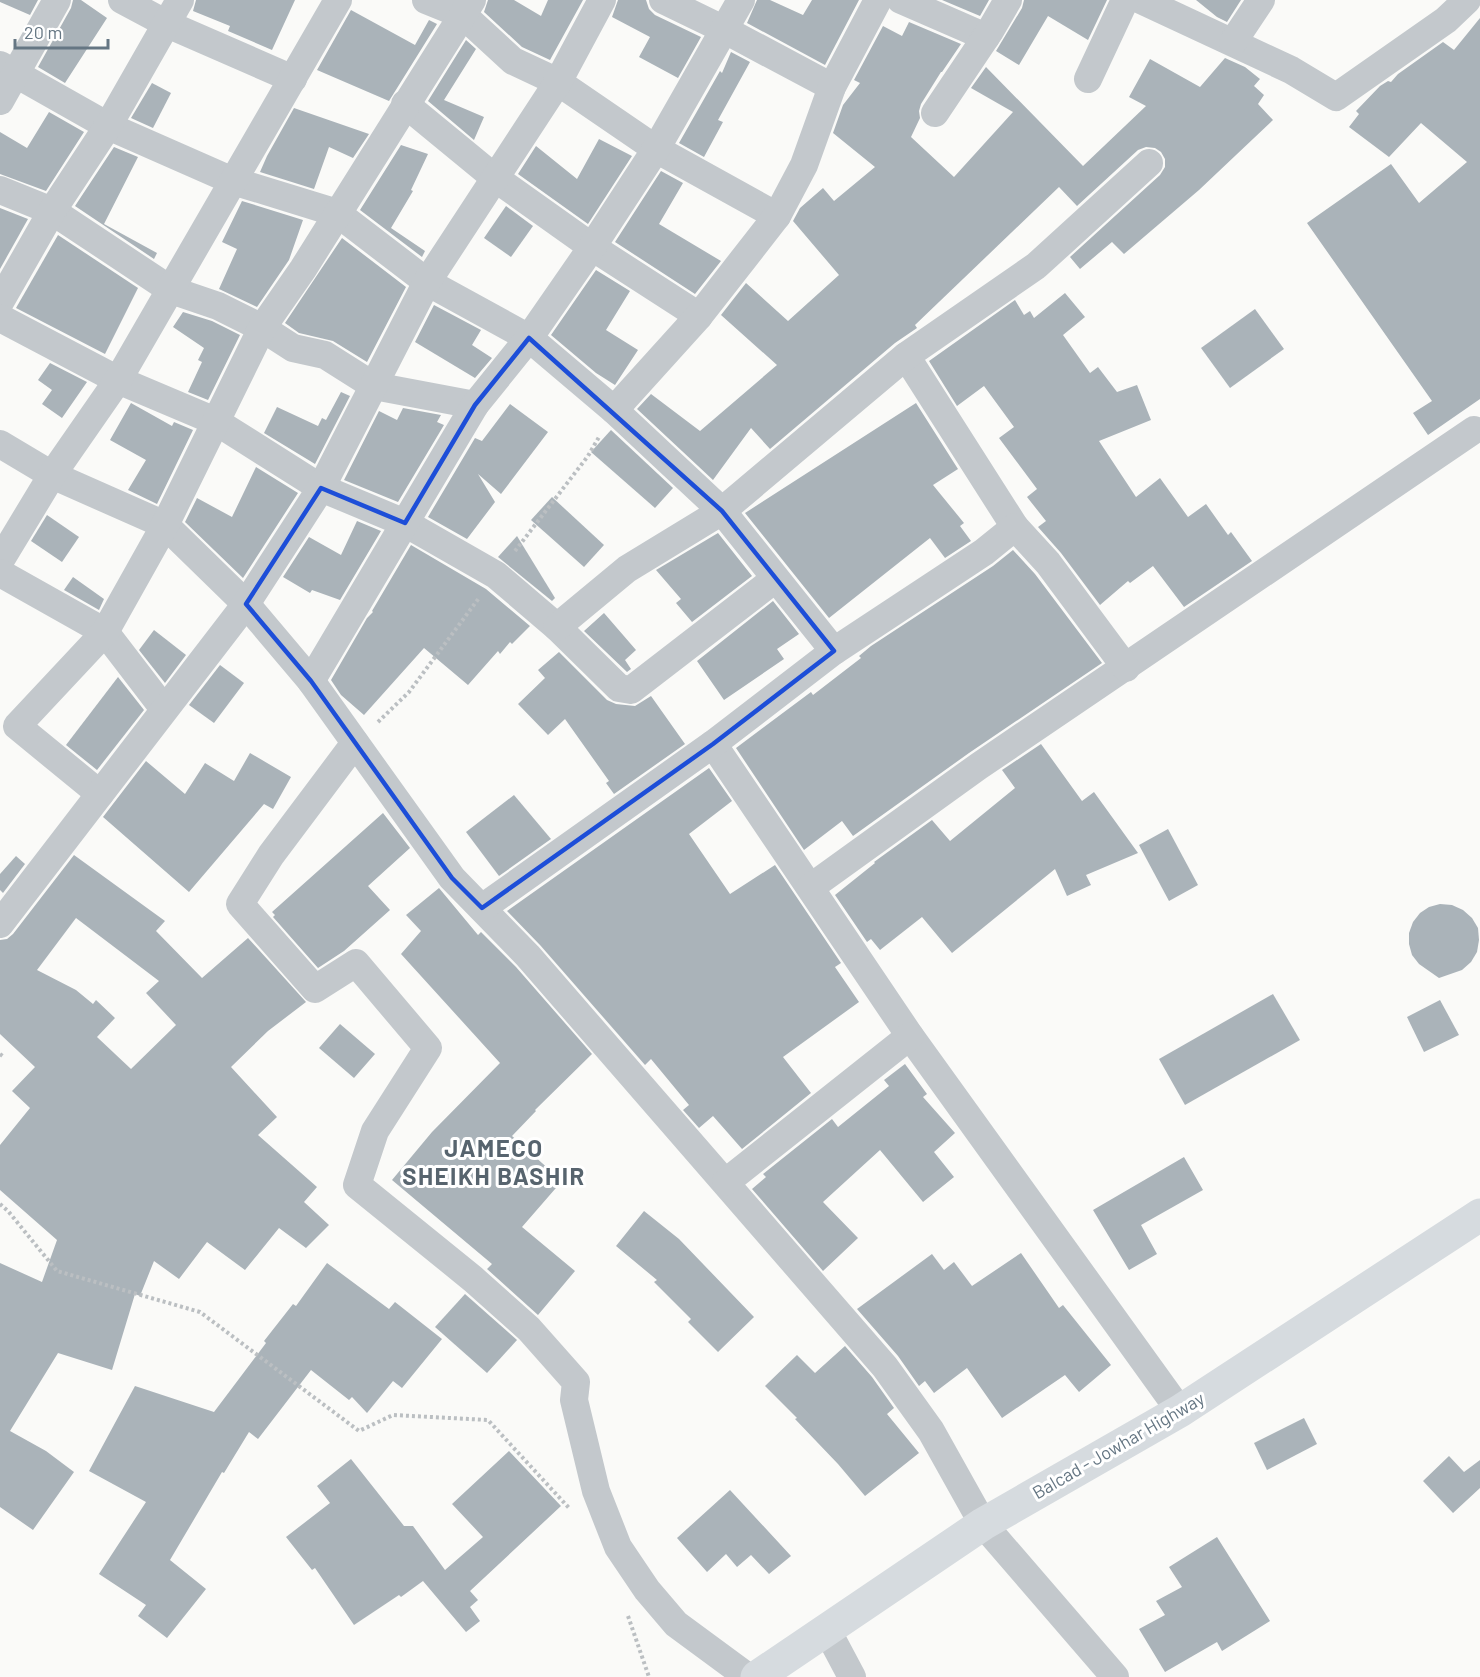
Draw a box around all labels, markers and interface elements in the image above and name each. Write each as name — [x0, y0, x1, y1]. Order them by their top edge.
scale bar — [15, 12, 108, 50]
text: 20 m — [24, 21, 62, 43]
district label: JAMECO SHEIKH BASHIR — [402, 1133, 586, 1190]
street label: Balcad - Jowhar Highway — [1028, 1387, 1208, 1503]

